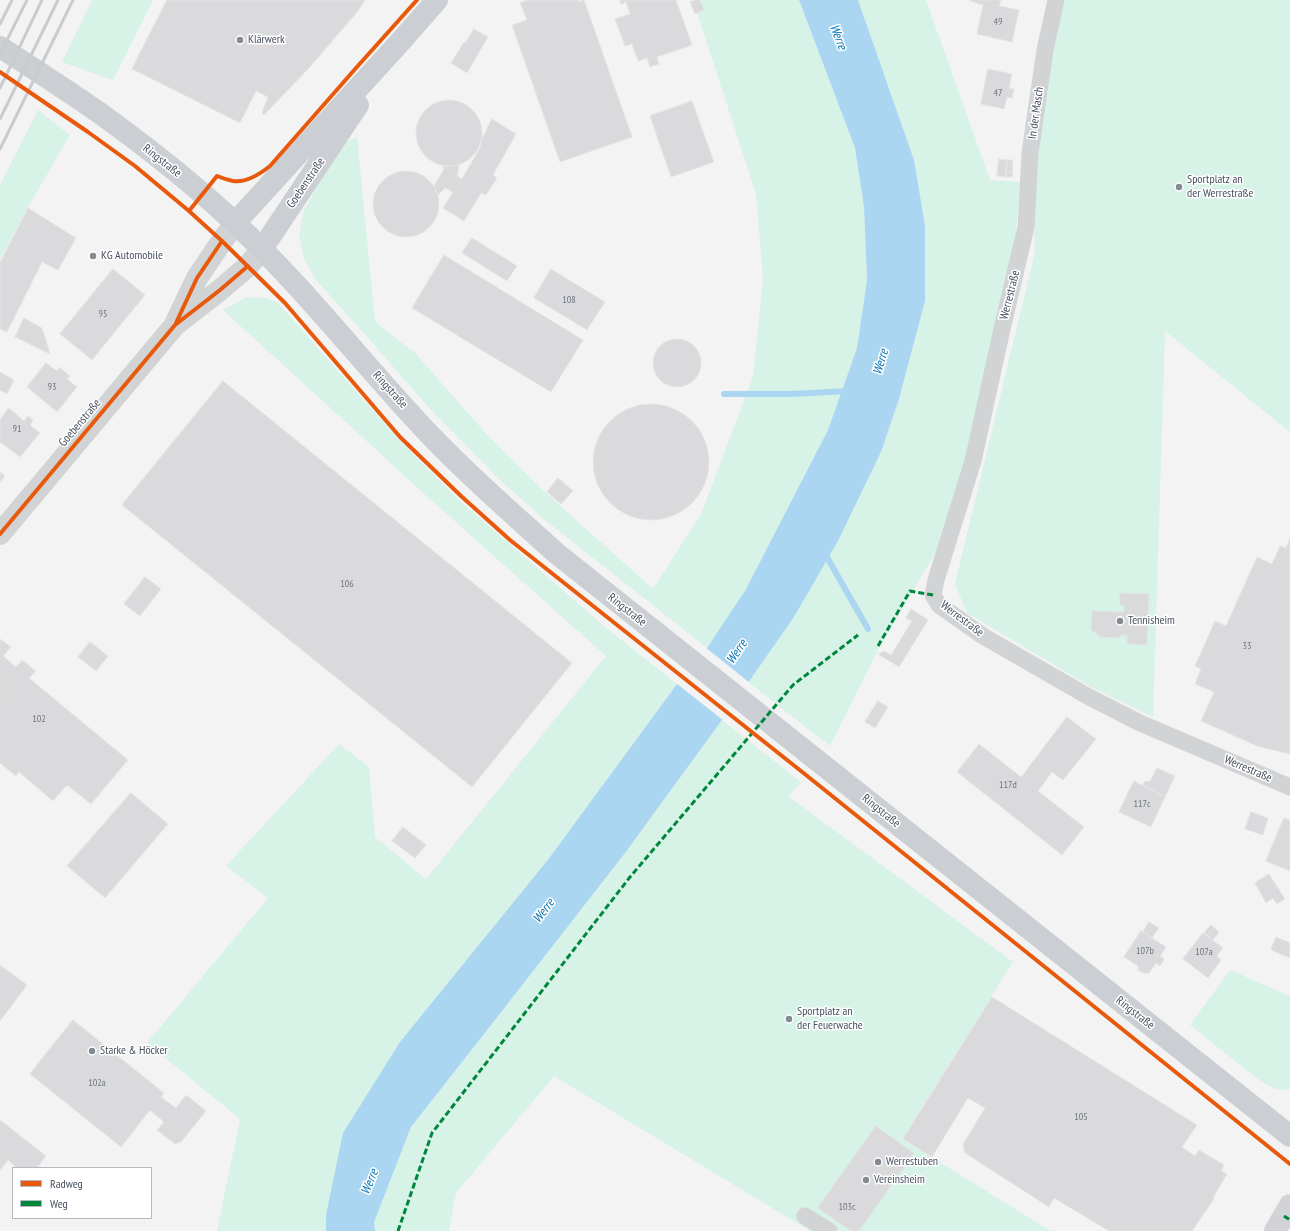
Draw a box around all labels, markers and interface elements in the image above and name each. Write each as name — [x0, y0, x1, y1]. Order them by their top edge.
house number: 49 — [994, 16, 1002, 28]
water label: Werre — [826, 22, 850, 52]
place label: Klärwerk — [248, 33, 285, 47]
marker: Klärwerk — [235, 35, 245, 45]
street label: In der Masch — [1025, 86, 1047, 140]
house number: 47 — [994, 87, 1002, 99]
street label: Ringstraße — [140, 141, 184, 181]
street label: Goebenstraße — [284, 155, 328, 211]
place label: Sportplatz an der Werrestraße — [1187, 173, 1253, 201]
marker: Sportplatz an der Werrestraße — [1174, 182, 1184, 192]
place label: KG Automobile — [101, 249, 163, 263]
marker: KG Automobile — [88, 251, 98, 261]
street label: Werrestraße — [997, 269, 1023, 321]
house number: 108 — [562, 294, 576, 306]
house number: 95 — [99, 308, 107, 320]
water label: Werre — [870, 347, 892, 377]
street label: Ringstraße — [370, 368, 410, 412]
house number: 93 — [48, 381, 56, 393]
street label: Goebenstraße — [56, 396, 104, 450]
house number: 91 — [13, 423, 21, 435]
house number: 106 — [340, 578, 354, 590]
street label: Ringstraße — [605, 590, 649, 630]
street label: Werrestraße — [938, 598, 986, 640]
place label: Tennisheim — [1128, 614, 1175, 628]
marker: Tennisheim — [1115, 616, 1125, 626]
water label: Werre — [723, 637, 751, 667]
house number: 33 — [1243, 640, 1251, 652]
house number: 102 — [32, 713, 46, 725]
street label: Werrestraße — [1222, 753, 1274, 785]
house number: 117d — [999, 779, 1017, 791]
street label: Ringstraße — [859, 791, 903, 831]
house number: 117c — [1134, 798, 1150, 810]
water label: Werre — [530, 896, 558, 926]
house number: 107b — [1136, 945, 1154, 957]
house number: 107a — [1195, 946, 1213, 958]
street label: Ringstraße — [1113, 993, 1157, 1033]
place label: Sportplatz an der Feuerwache — [797, 1005, 863, 1033]
marker: Sportplatz an der Feuerwache — [784, 1014, 794, 1024]
place label: Starke & Höcker — [100, 1044, 168, 1058]
marker: Starke & Höcker — [87, 1046, 97, 1056]
house number: 102a — [88, 1077, 106, 1089]
house number: 105 — [1074, 1111, 1088, 1123]
place label: Werrestuben — [886, 1155, 938, 1169]
marker: Werrestuben — [873, 1157, 883, 1167]
legend — [12, 1167, 152, 1219]
water label: Werre — [358, 1167, 382, 1197]
place label: Vereinsheim — [874, 1173, 925, 1187]
marker: Vereinsheim — [861, 1175, 871, 1185]
text: Radweg — [50, 1176, 83, 1191]
text: Weg — [50, 1196, 68, 1211]
house number: 103c — [838, 1201, 856, 1213]

